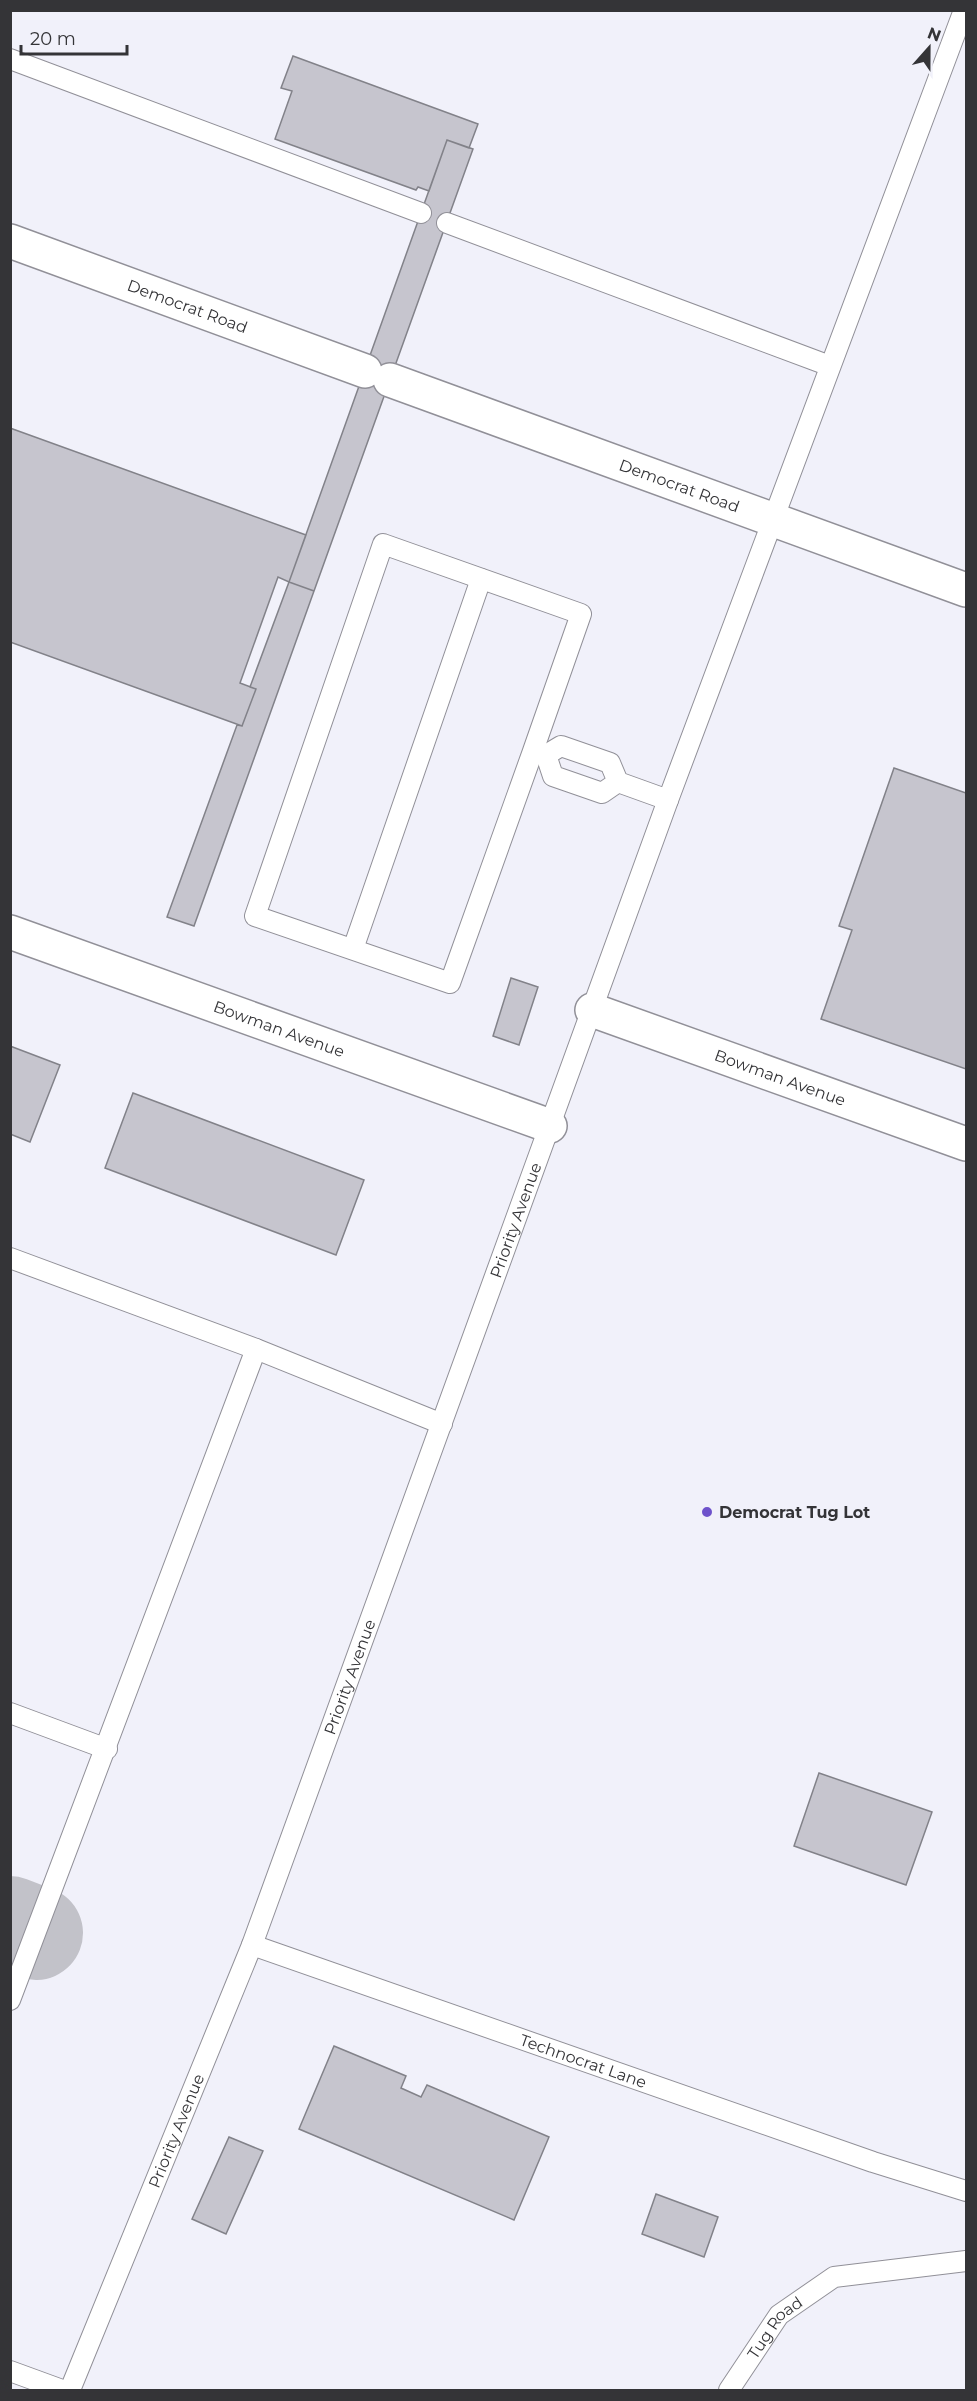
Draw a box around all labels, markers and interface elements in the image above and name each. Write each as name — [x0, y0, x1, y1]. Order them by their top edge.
scale bar — [21, 18, 128, 56]
north arrow — [899, 18, 959, 78]
text: N — [925, 23, 944, 46]
text: 20 m — [30, 28, 76, 50]
street label: Democrat Road — [125, 276, 250, 337]
street label: Democrat Road — [616, 455, 742, 517]
street label: Bowman Avenue — [211, 997, 347, 1061]
street label: Bowman Avenue — [712, 1046, 848, 1110]
street label: Priority Avenue — [486, 1160, 546, 1281]
place label: Democrat Tug Lot — [719, 1503, 870, 1522]
marker: Democrat Tug Lot — [700, 1505, 714, 1519]
street label: Priority Avenue — [320, 1617, 380, 1737]
street label: Technocrat Lane — [517, 2030, 649, 2092]
street label: Priority Avenue — [145, 2071, 208, 2191]
street label: Tug Road — [743, 2293, 806, 2363]

